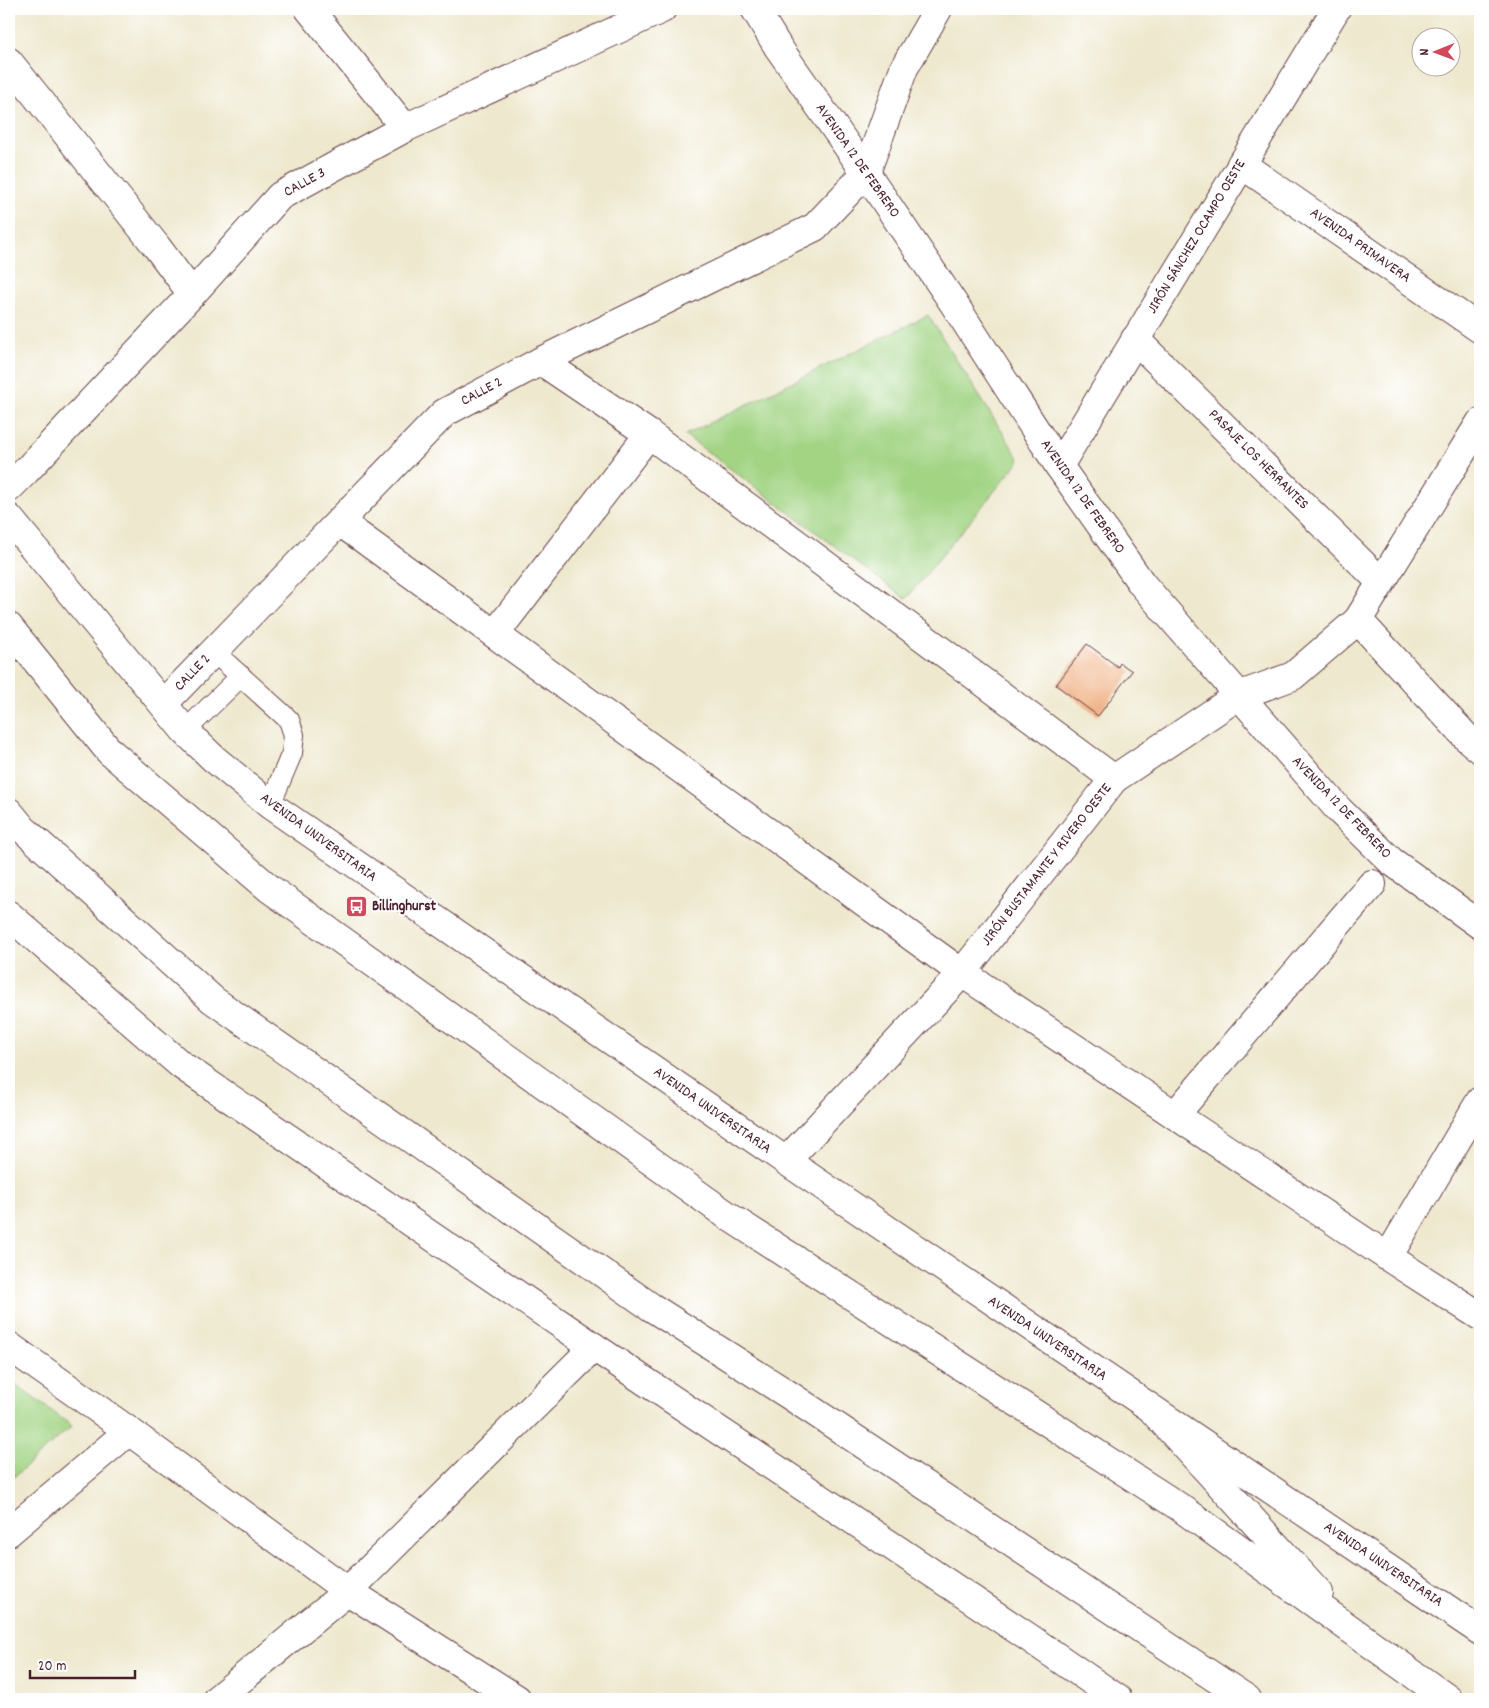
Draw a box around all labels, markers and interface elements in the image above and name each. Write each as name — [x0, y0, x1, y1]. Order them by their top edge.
north arrow — [1412, 28, 1462, 78]
text: N — [1415, 48, 1435, 56]
street label: AVENIDA 12 DE FEBRERO — [809, 99, 905, 223]
street label: JIRÓN SÁNCHEZ OCAMPO OESTE — [1142, 155, 1252, 318]
street label: CALLE 3 — [280, 163, 330, 203]
street label: AVENIDA PRIMAVERA — [1305, 203, 1415, 289]
street label: CALLE 2 — [457, 372, 507, 412]
street label: PASAJE LOS HERRANTES — [1203, 405, 1313, 515]
street label: AVENIDA 12 DE FEBRERO — [1034, 435, 1130, 559]
street label: CALLE 2 — [170, 649, 216, 697]
street label: AVENIDA 12 DE FEBRERO — [1286, 752, 1396, 864]
street label: JIRÓN BUSTAMANTE Y RIVERO OESTE — [976, 779, 1118, 951]
street label: AVENIDA UNIVERSITARIA — [255, 788, 381, 888]
bus stop icon: Billinghurst — [344, 895, 368, 919]
place label: Billinghurst — [372, 896, 436, 918]
street label: AVENIDA UNIVERSITARIA — [648, 1062, 776, 1160]
street label: AVENIDA UNIVERSITARIA — [983, 1291, 1111, 1387]
street label: AVENIDA UNIVERSITARIA — [1319, 1517, 1447, 1613]
scale bar — [30, 1648, 135, 1680]
text: 20 m — [38, 1656, 66, 1678]

